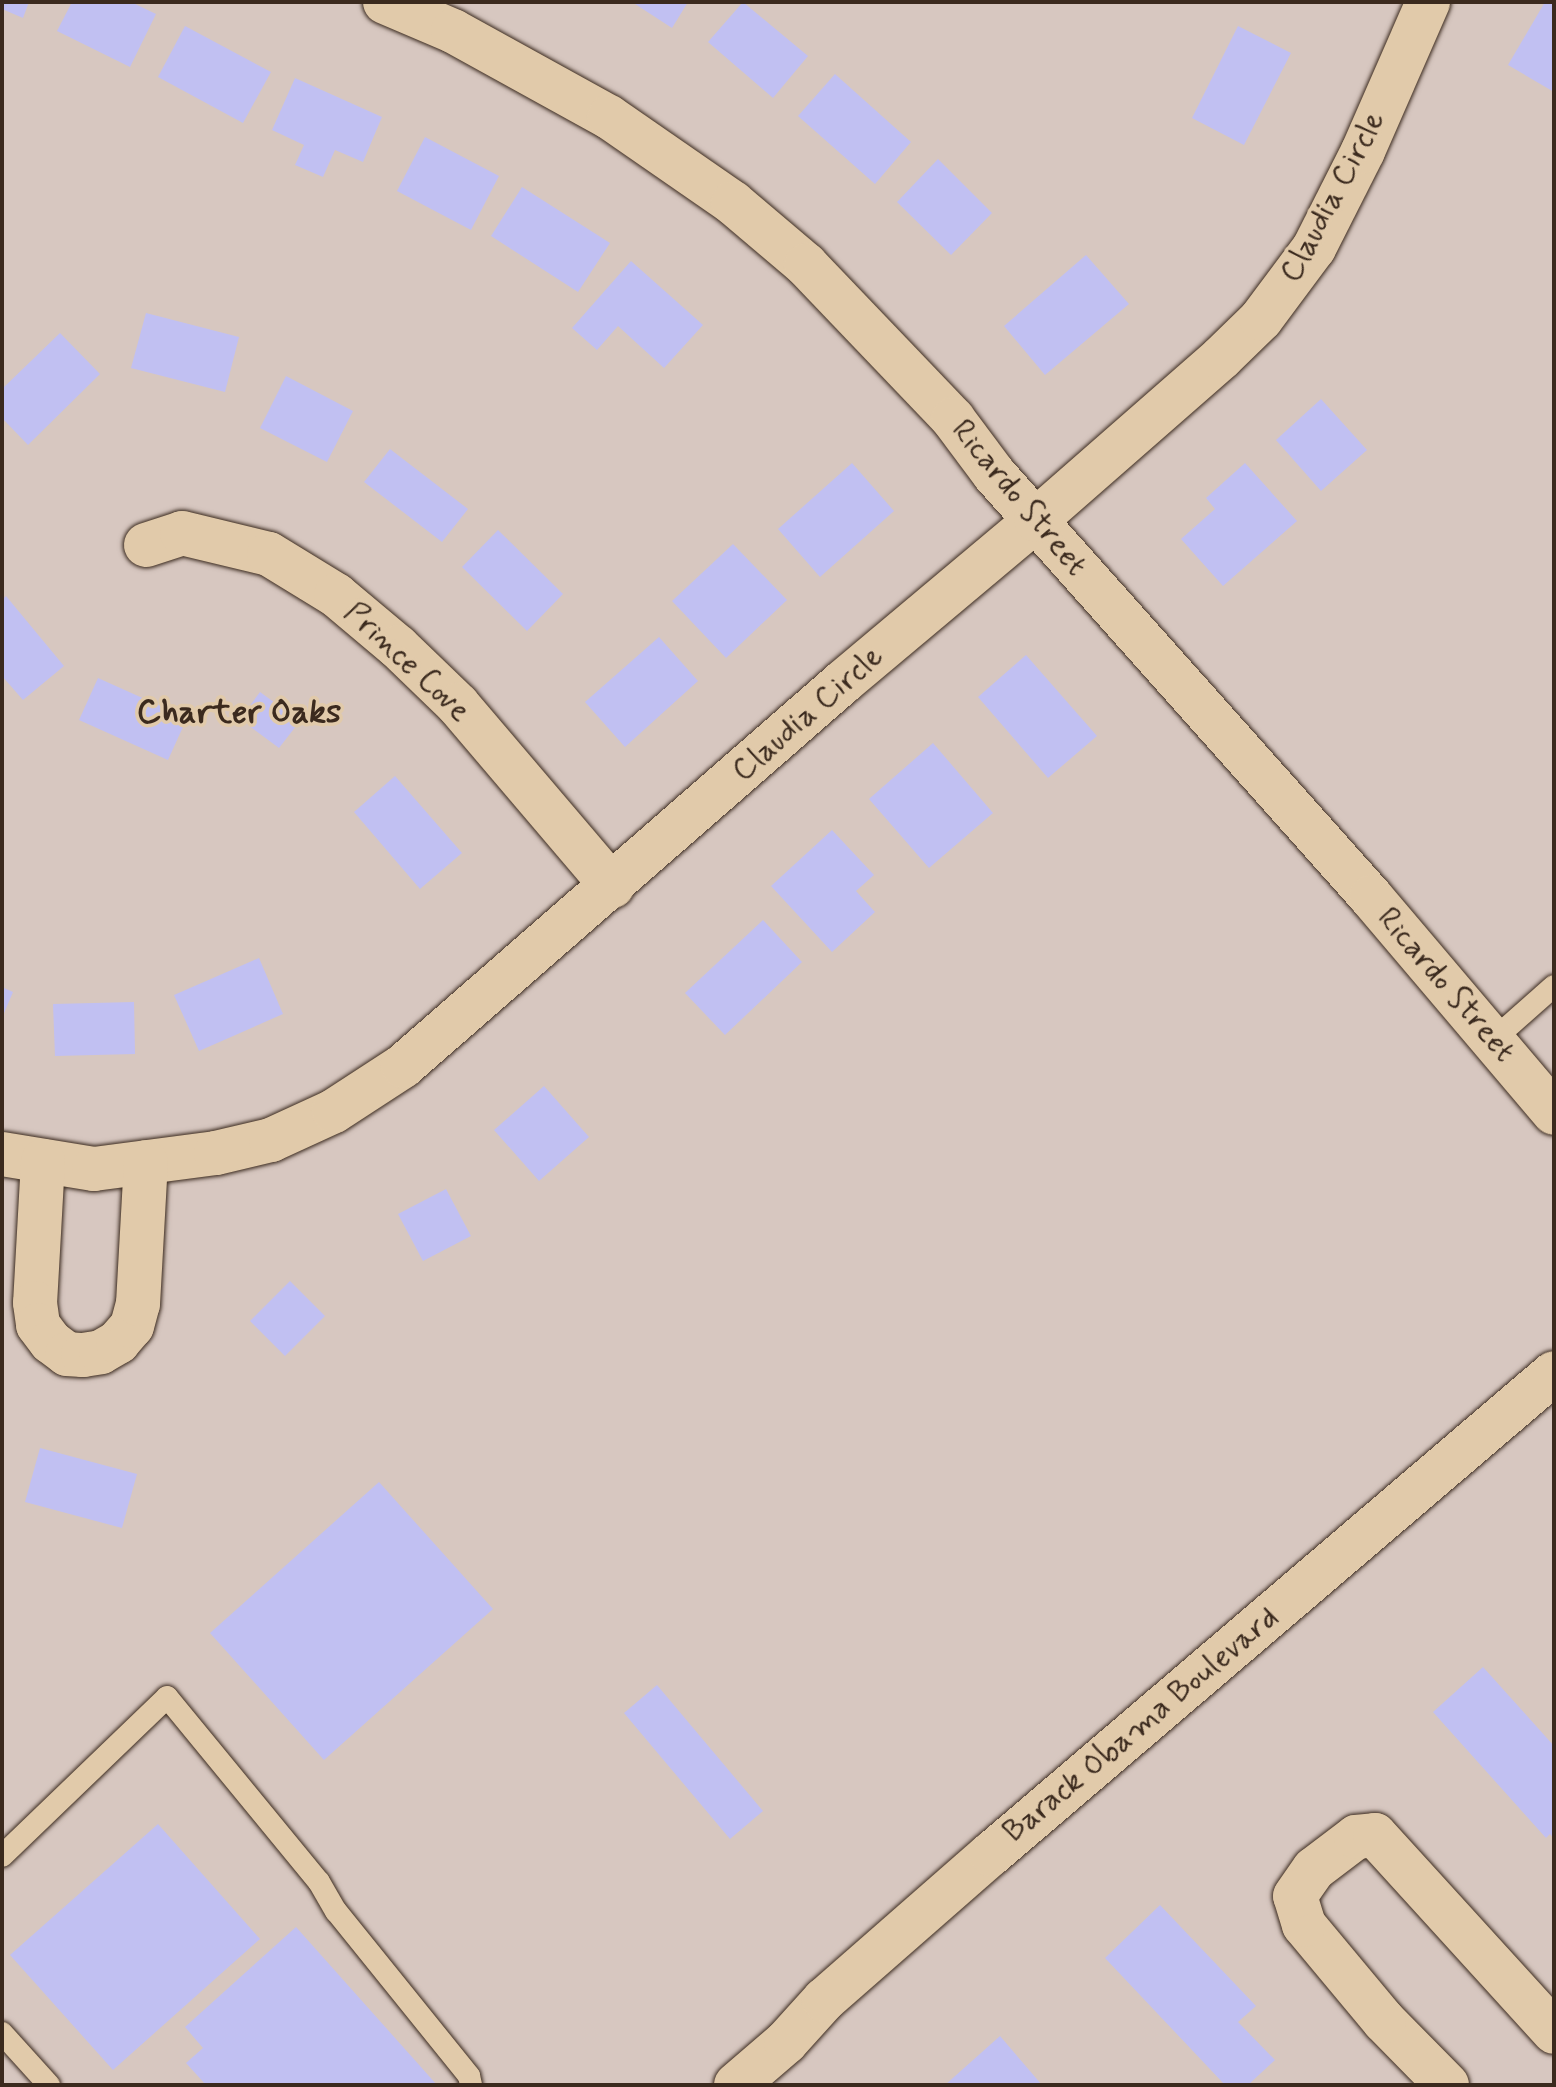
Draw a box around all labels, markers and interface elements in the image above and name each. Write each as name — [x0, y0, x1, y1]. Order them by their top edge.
street label: Claudia Circle — [1272, 105, 1394, 289]
street label: Ricardo Street — [941, 410, 1097, 586]
street label: Prince Cove — [334, 592, 480, 732]
street label: Claudia Circle — [725, 638, 891, 790]
district label: Charter Oaks — [136, 693, 342, 733]
street label: Ricardo Street — [1367, 898, 1525, 1072]
street label: Barack Obama Boulevard — [998, 1601, 1284, 1849]

